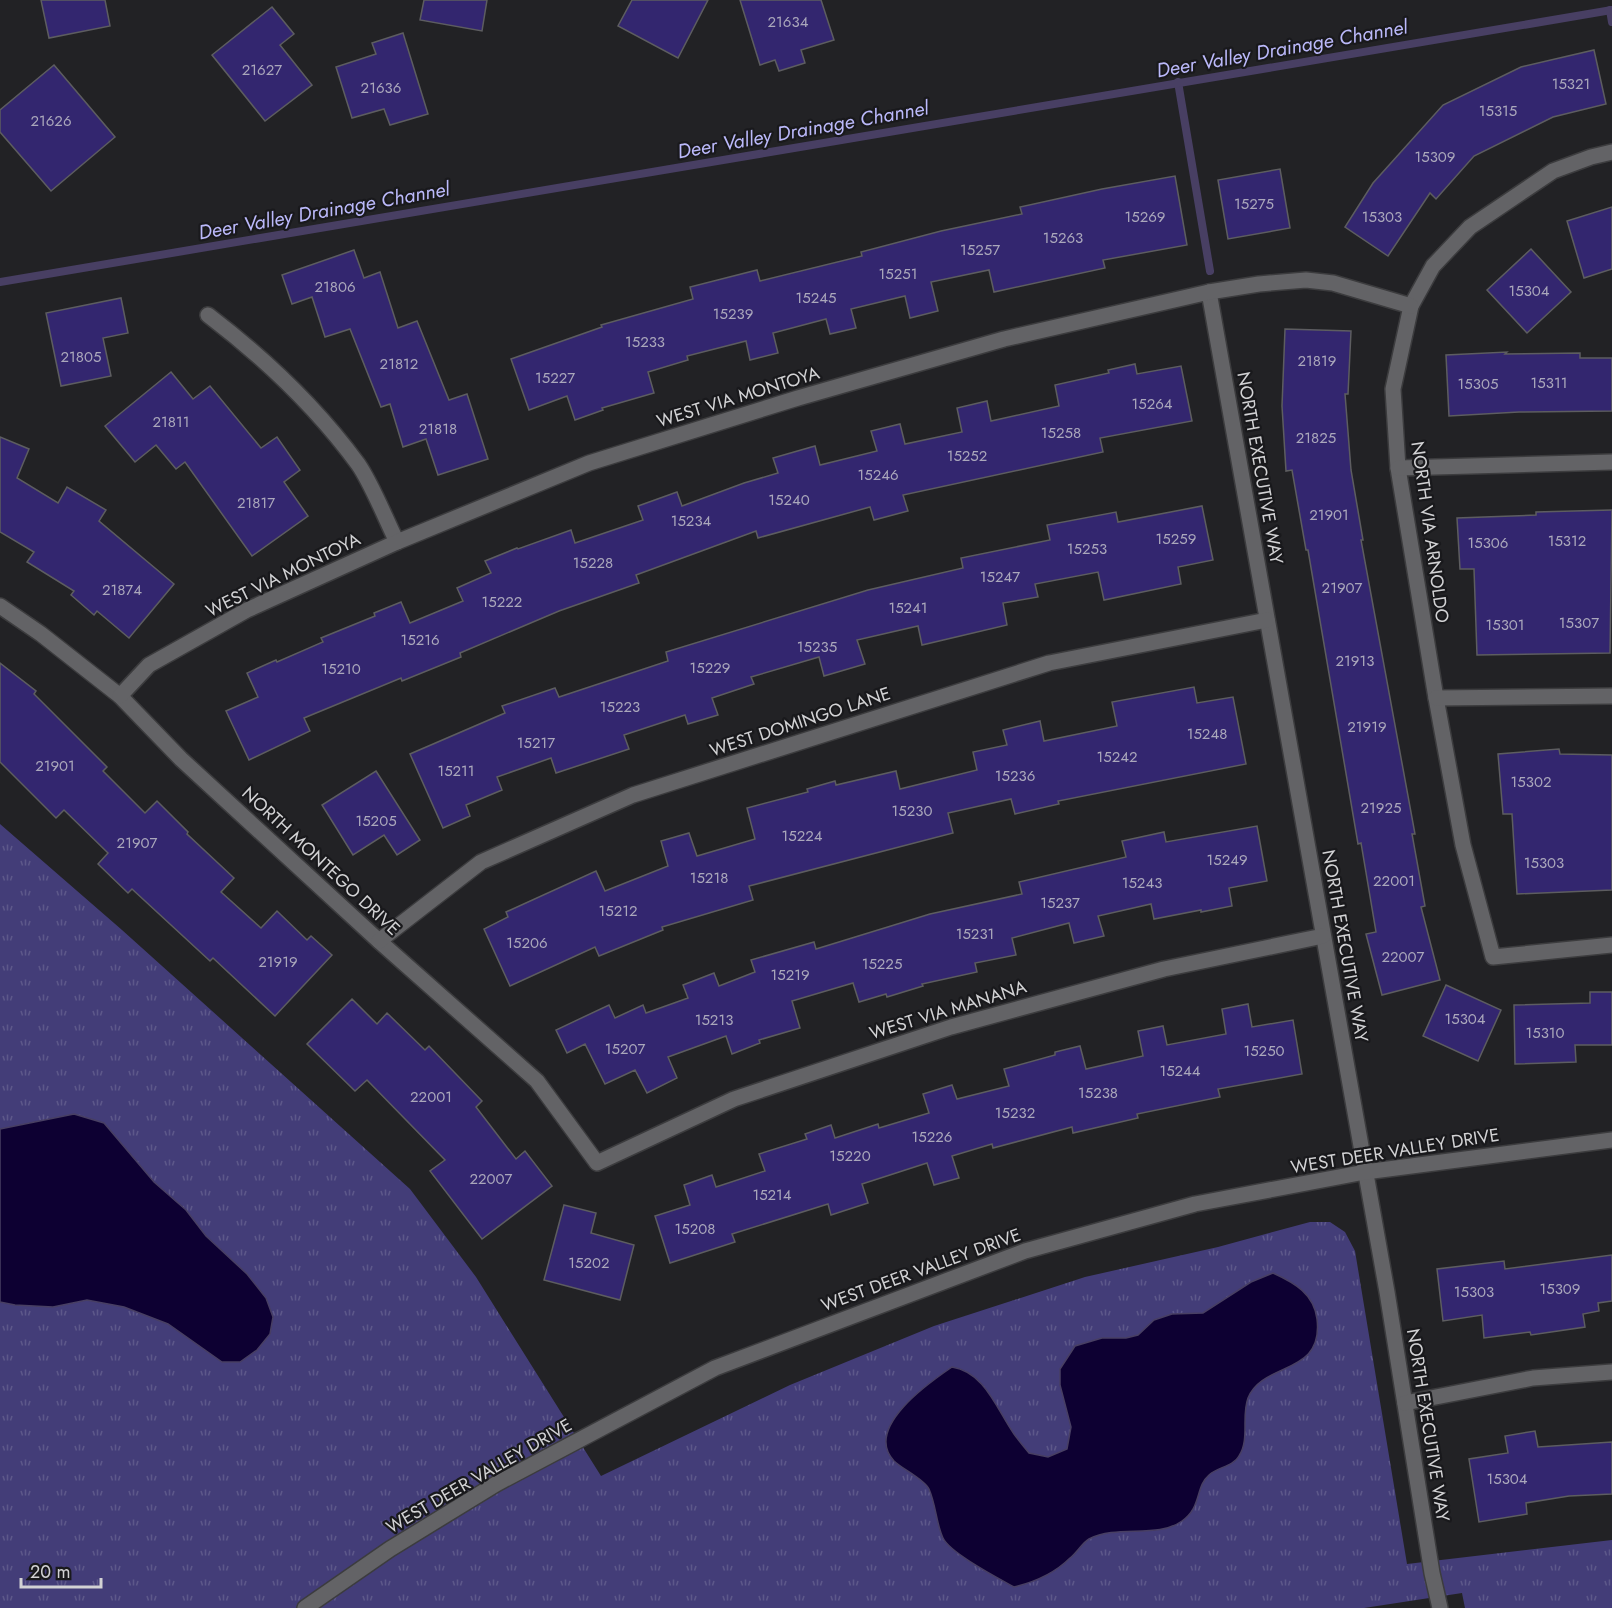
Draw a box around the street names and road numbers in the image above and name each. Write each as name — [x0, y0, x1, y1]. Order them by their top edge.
street label: WEST VIA MONTOYA — [653, 360, 823, 434]
street label: NORTH EXECUTIVE WAY — [1230, 370, 1290, 567]
street label: NORTH VIA ARNOLDO — [1404, 440, 1456, 624]
street label: WEST VIA MONTOYA — [201, 526, 365, 624]
street label: WEST DOMINGO LANE — [706, 680, 894, 764]
street label: NORTH MONTEGO DRIVE — [236, 781, 406, 941]
street label: NORTH EXECUTIVE WAY — [1315, 848, 1375, 1045]
street label: WEST VIA MANANA — [866, 974, 1030, 1046]
street label: WEST DEER VALLEY DRIVE — [1289, 1122, 1501, 1180]
street label: WEST DEER VALLEY DRIVE — [817, 1222, 1025, 1318]
street label: NORTH EXECUTIVE WAY — [1400, 1327, 1456, 1524]
street label: WEST DEER VALLEY DRIVE — [381, 1412, 577, 1540]

